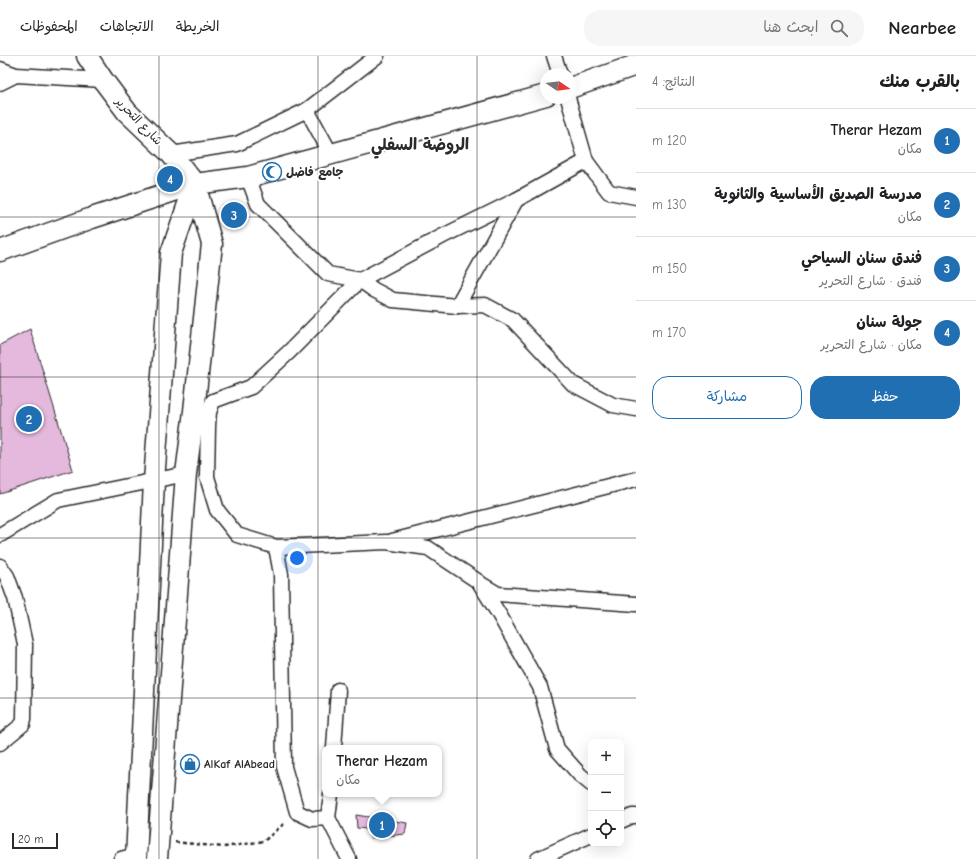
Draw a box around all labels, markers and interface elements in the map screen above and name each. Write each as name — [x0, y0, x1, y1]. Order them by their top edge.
search box — [584, 10, 864, 46]
icon: search — [828, 17, 850, 39]
text: Nearbee — [888, 17, 956, 39]
text: المحفوظات — [20, 18, 78, 35]
text: الاتجاهات — [100, 18, 154, 35]
text: الخريطة — [176, 18, 219, 35]
text: ابحث هنا — [763, 18, 818, 36]
north arrow — [540, 68, 576, 104]
text: بالقرب منك — [879, 72, 960, 91]
text: النتائج: 4 — [652, 74, 695, 89]
street label: شارع التحرير — [111, 93, 165, 149]
text: Therar Hezam — [830, 121, 922, 139]
text: 120 m — [652, 133, 687, 148]
text: 1 — [944, 133, 950, 148]
district label: الروضة السفلي — [371, 136, 469, 159]
text: مكان — [898, 141, 922, 156]
mosque icon: جامع فاضل — [261, 161, 283, 183]
pin: 4 — [157, 164, 183, 194]
place label: جامع فاضل — [286, 165, 344, 181]
text: مدرسة الصديق الأساسية والثانوية — [714, 185, 922, 203]
text: 130 m — [652, 197, 687, 212]
text: 2 — [944, 197, 950, 212]
pin: 3 — [221, 200, 247, 230]
text: مكان — [898, 209, 922, 224]
text: فندق سنان السياحي — [801, 249, 922, 267]
text: 150 m — [652, 261, 687, 276]
text: 3 — [944, 261, 950, 276]
text: فندق · شارع التحرير — [820, 273, 922, 288]
text: جولة سنان — [856, 313, 922, 331]
text: 170 m — [652, 325, 686, 340]
text: 4 — [944, 325, 950, 340]
text: مكان · شارع التحرير — [821, 337, 922, 352]
button: مشاركة — [652, 376, 802, 419]
button: حفظ — [810, 376, 960, 419]
pin: 2 — [16, 404, 42, 434]
your location — [287, 548, 307, 568]
map controls — [588, 739, 624, 847]
button: + — [588, 739, 624, 775]
popup — [322, 745, 442, 797]
text: Therar Hezam — [336, 752, 428, 770]
shop icon: AlKaf AlAbead — [179, 753, 201, 775]
place label: AlKaf AlAbead — [204, 757, 275, 771]
text: مكان — [336, 772, 360, 787]
button: − — [588, 775, 624, 811]
pin: 1 — [369, 810, 395, 840]
button: locate — [588, 811, 624, 847]
scale bar — [12, 831, 58, 850]
text: 20 m — [18, 833, 43, 846]

